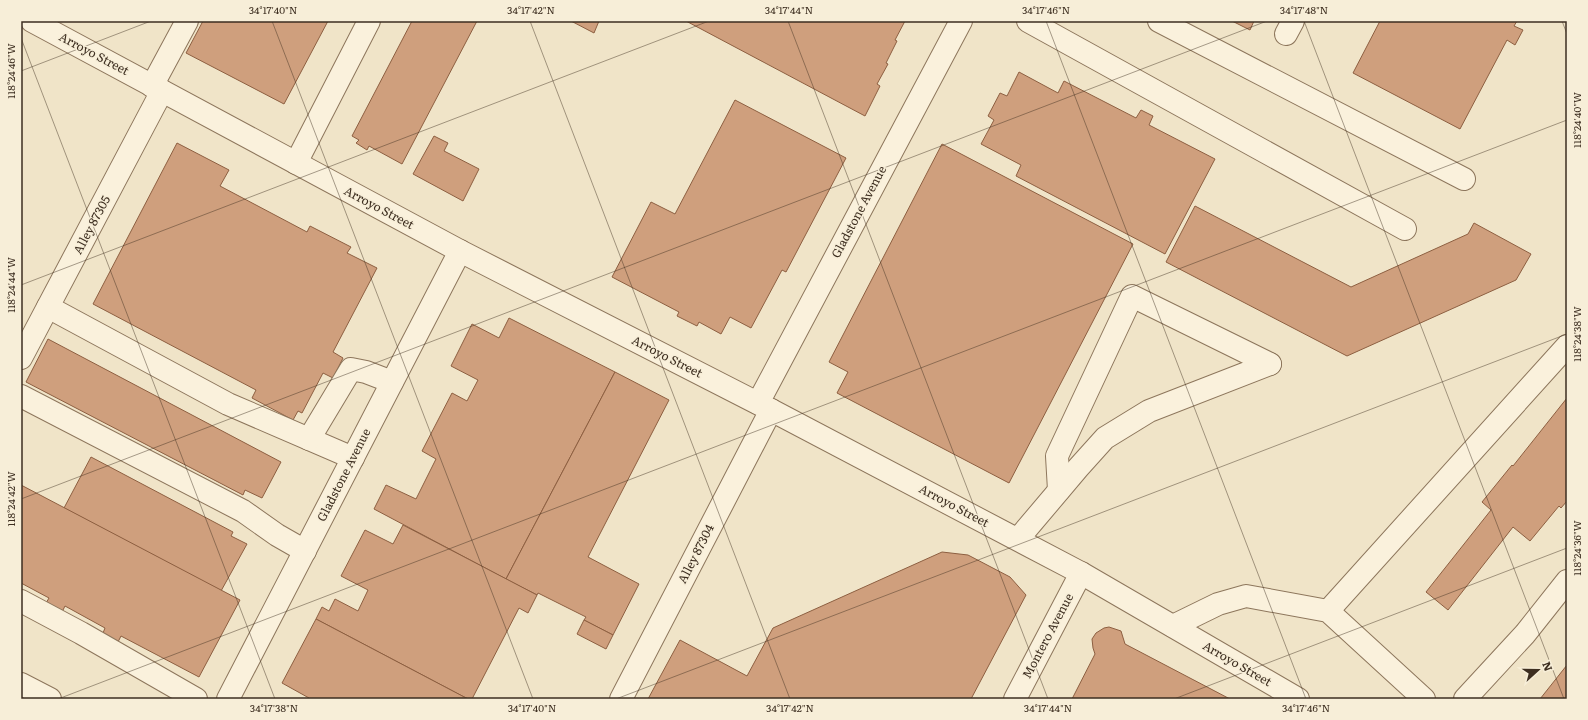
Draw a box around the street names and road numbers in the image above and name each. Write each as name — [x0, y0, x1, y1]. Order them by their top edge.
street label: Arroyo Street — [56, 27, 133, 79]
street label: Gladstone Avenue — [826, 162, 890, 261]
street label: Arroyo Street — [341, 181, 418, 233]
street label: Alley 87305 — [68, 192, 114, 257]
street label: Arroyo Street — [629, 331, 706, 382]
street label: Gladstone Avenue — [312, 425, 374, 524]
street label: Arroyo Street — [916, 479, 993, 531]
street label: Alley 87304 — [672, 520, 718, 586]
street label: Montero Avenue — [1017, 590, 1077, 681]
street label: Arroyo Street — [1200, 636, 1275, 690]

